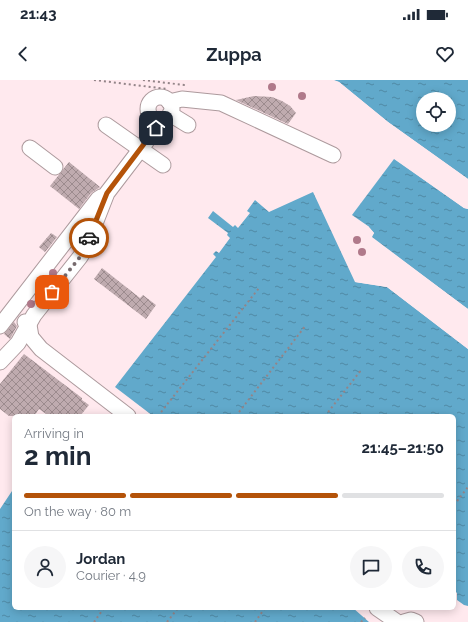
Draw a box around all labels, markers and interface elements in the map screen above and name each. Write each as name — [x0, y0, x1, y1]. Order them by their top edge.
text: 21:43 — [20, 5, 57, 23]
icon: back — [12, 43, 34, 65]
icon: heart — [434, 43, 456, 65]
text: Zuppa — [206, 44, 262, 65]
map controls — [416, 92, 456, 132]
button: locate — [416, 92, 456, 132]
pin — [139, 111, 173, 145]
icon: home — [145, 117, 167, 139]
courier — [69, 218, 109, 258]
icon: car — [78, 227, 100, 249]
pin — [35, 275, 69, 309]
icon: bag — [41, 281, 63, 303]
text: Arriving in — [24, 426, 84, 441]
text: 21:45–21:50 — [361, 439, 444, 457]
text: 2 min — [24, 441, 91, 471]
text: On the way · 80 m — [24, 504, 131, 519]
button: person — [24, 546, 66, 588]
button: chat — [350, 546, 392, 588]
button: phone — [402, 546, 444, 588]
text: Jordan — [76, 550, 125, 568]
text: Courier · 4.9 — [76, 568, 146, 583]

